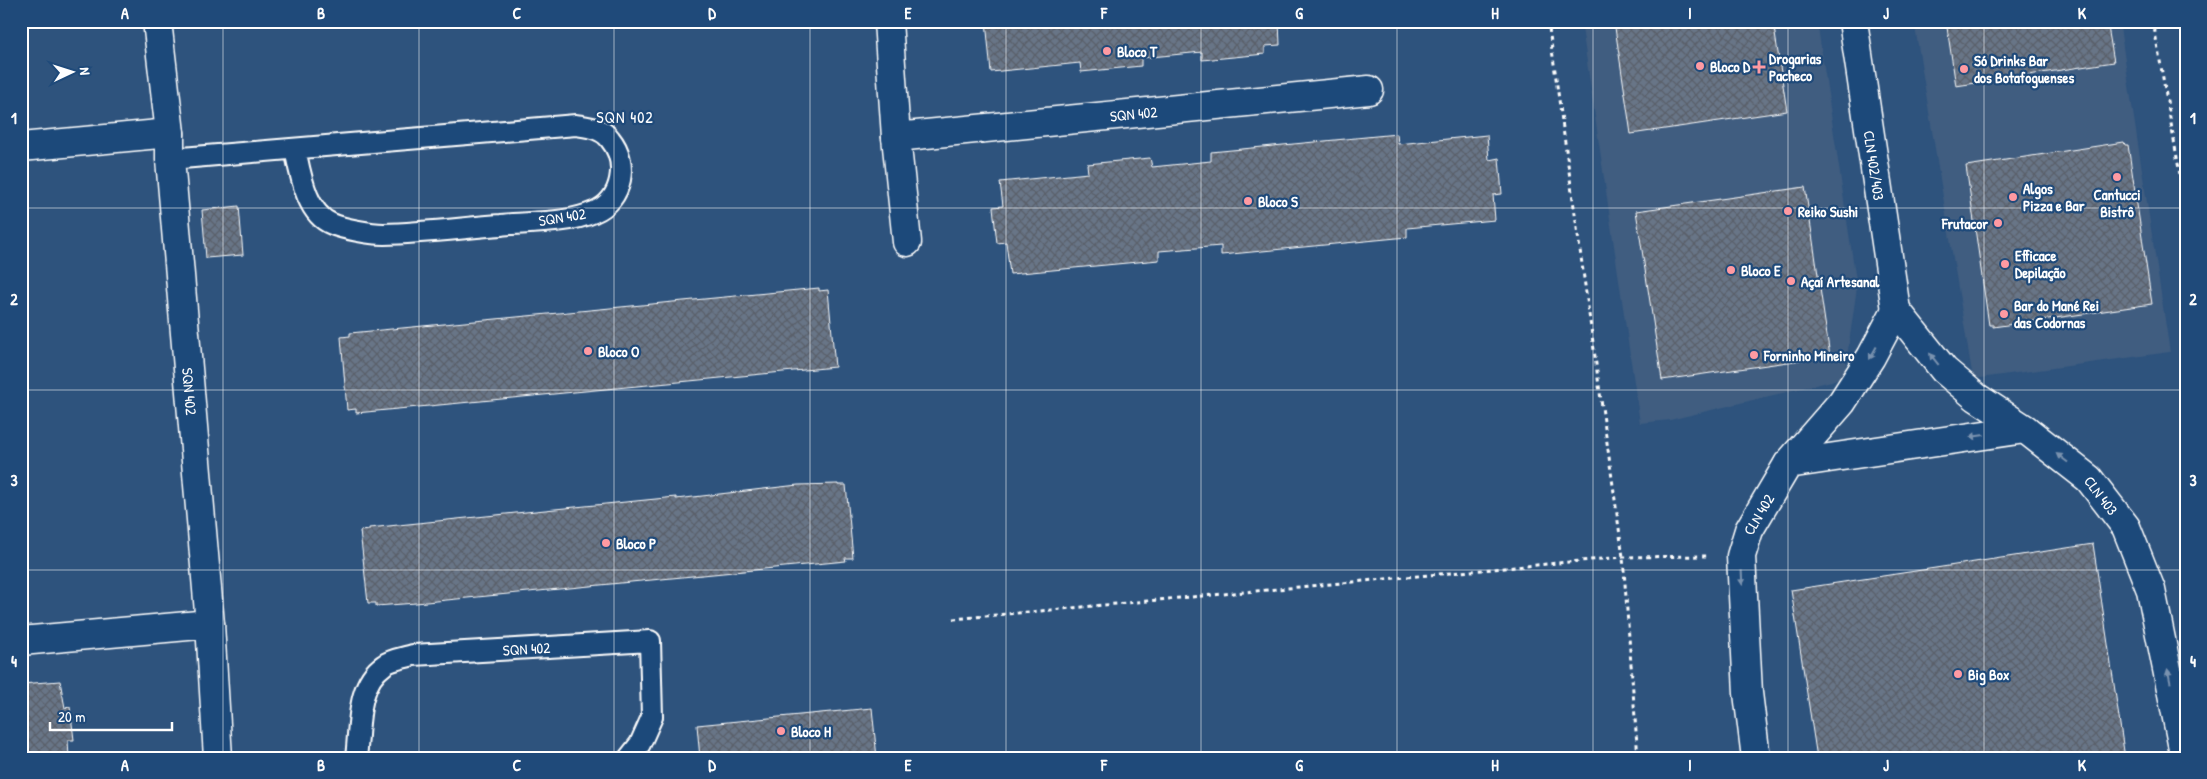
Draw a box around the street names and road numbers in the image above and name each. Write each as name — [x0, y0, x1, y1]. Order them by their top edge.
street label: SQN 402 — [1109, 101, 1158, 126]
street label: CLN 402/403 — [1859, 129, 1890, 202]
street label: SQN 402 — [537, 203, 587, 231]
street label: SQN 402 — [177, 367, 202, 416]
street label: CLN 403 — [2080, 471, 2123, 519]
street label: CLN 402 — [1738, 490, 1779, 537]
street label: SQN 402 — [502, 636, 551, 660]

